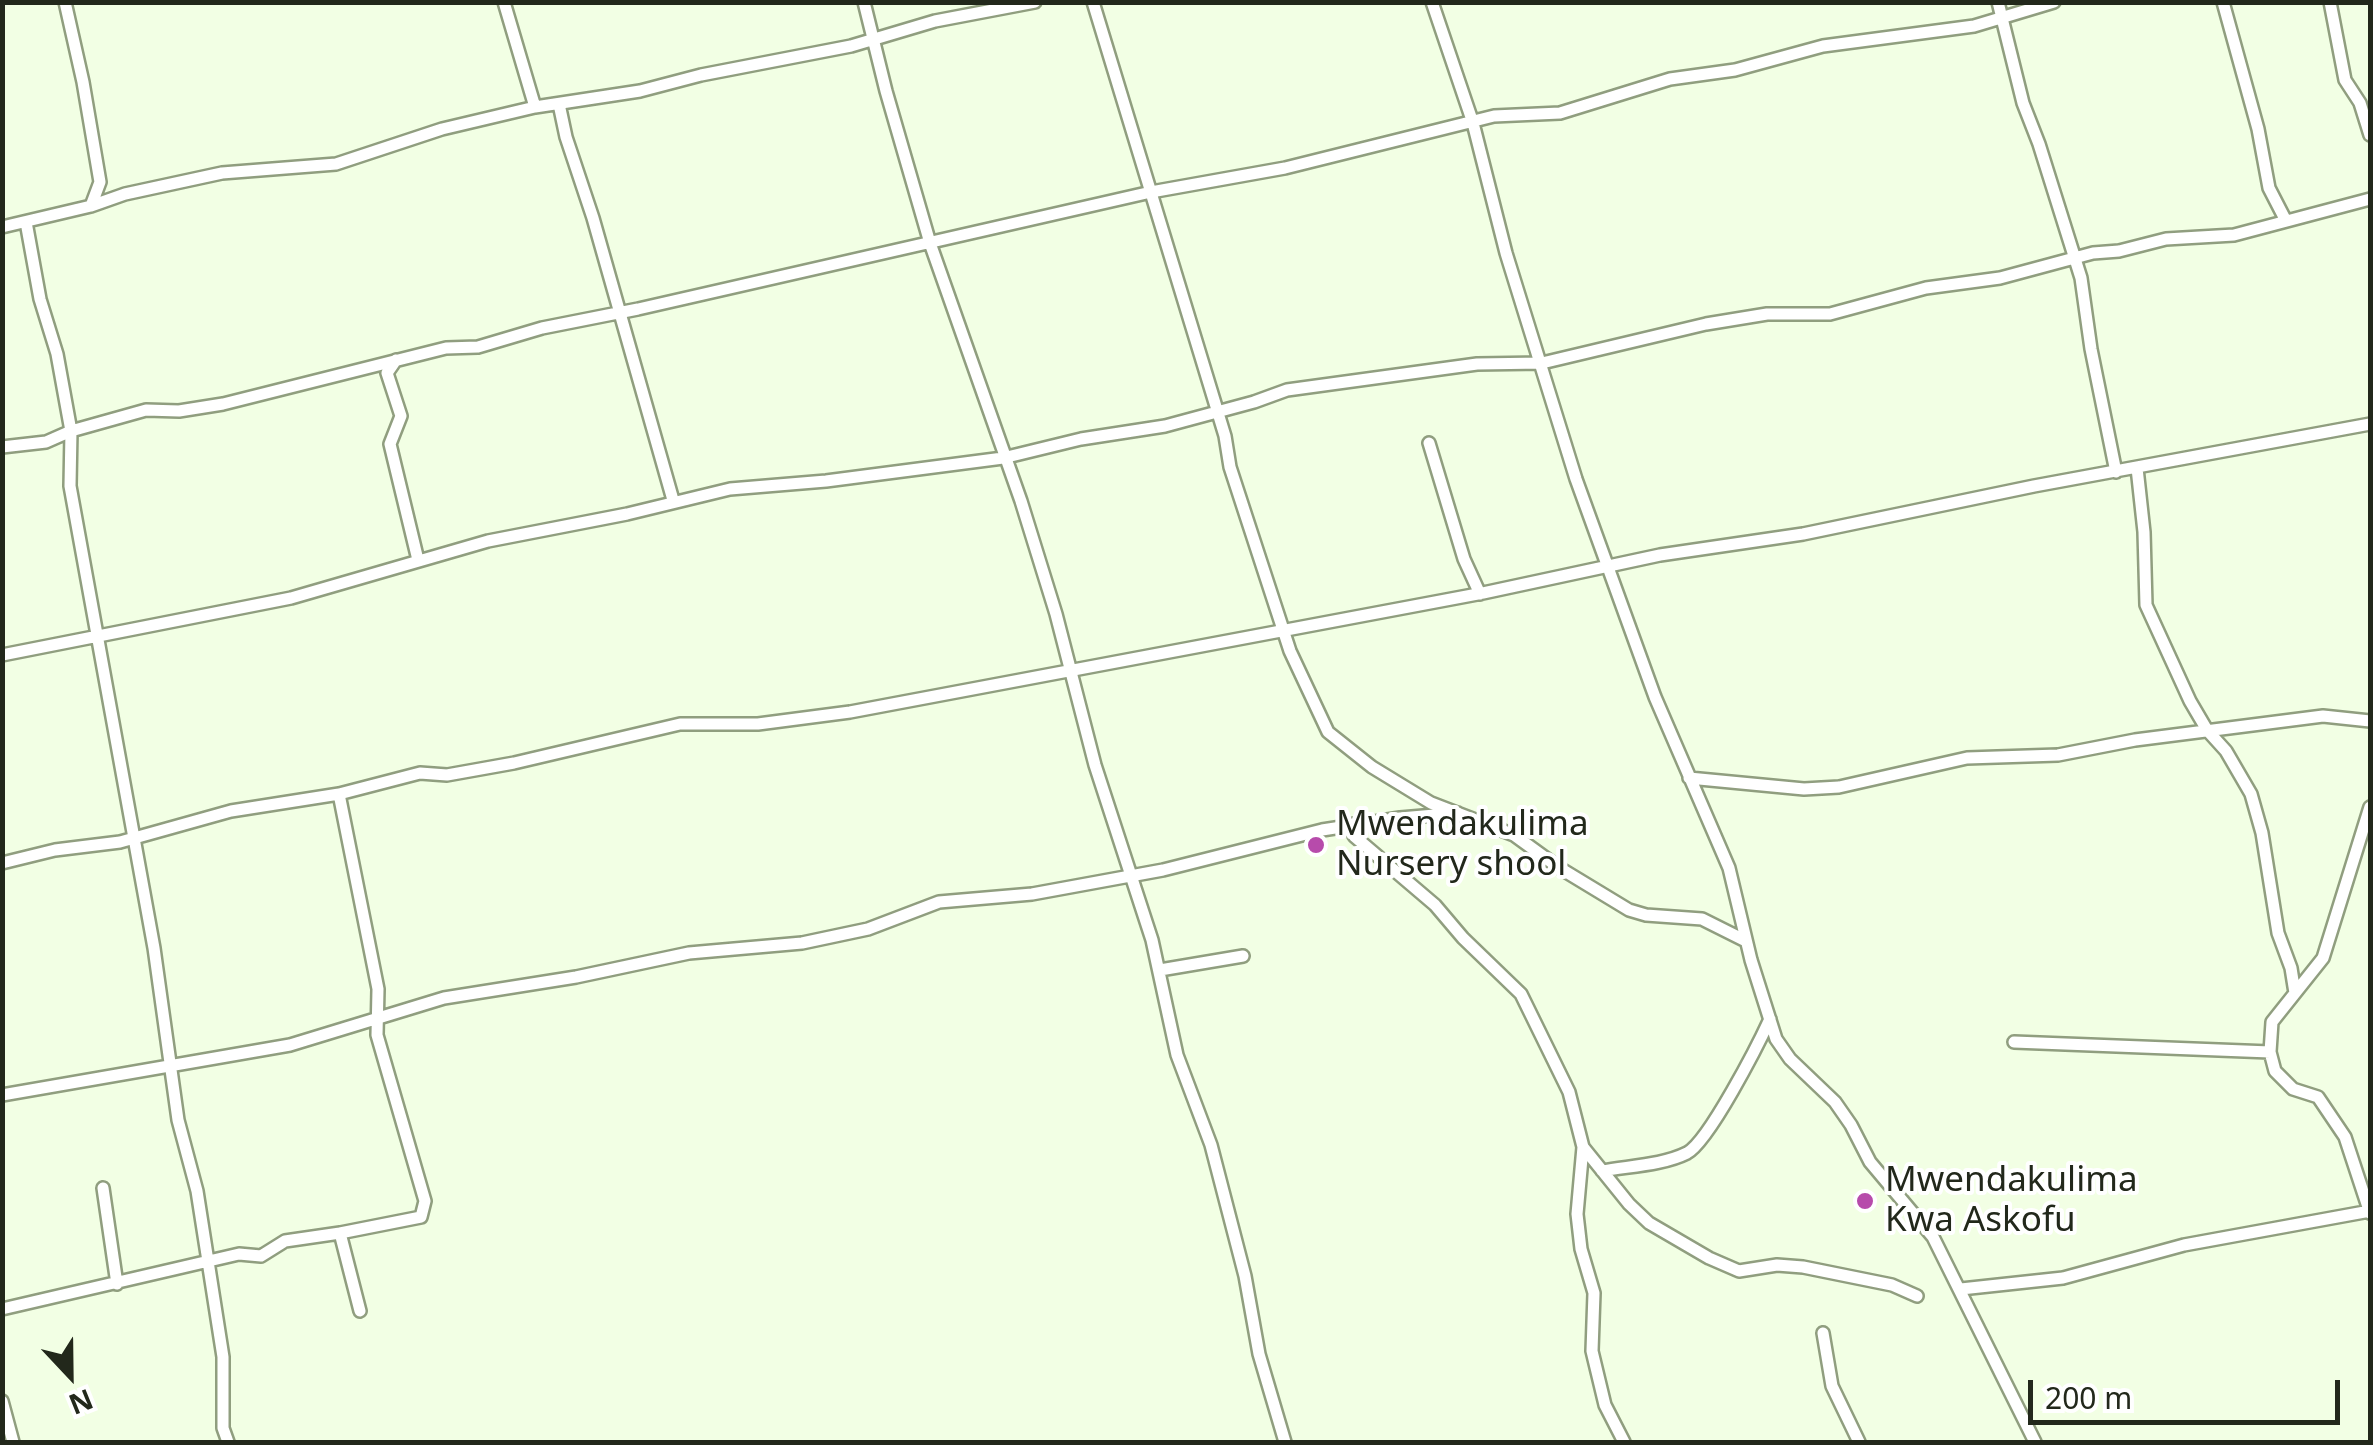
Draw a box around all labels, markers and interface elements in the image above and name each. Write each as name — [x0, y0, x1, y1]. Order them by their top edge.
place label: Mwendakulima Nursery shool — [1336, 804, 1589, 886]
marker: Mwendakulima Nursery shool — [1305, 834, 1327, 856]
place label: Mwendakulima Kwa Askofu — [1885, 1160, 2138, 1242]
marker: Mwendakulima Kwa Askofu — [1854, 1190, 1876, 1212]
north arrow — [20, 1325, 120, 1425]
scale bar — [2033, 1360, 2346, 1422]
text: 200 m — [2045, 1377, 2132, 1418]
text: N — [64, 1381, 99, 1425]

